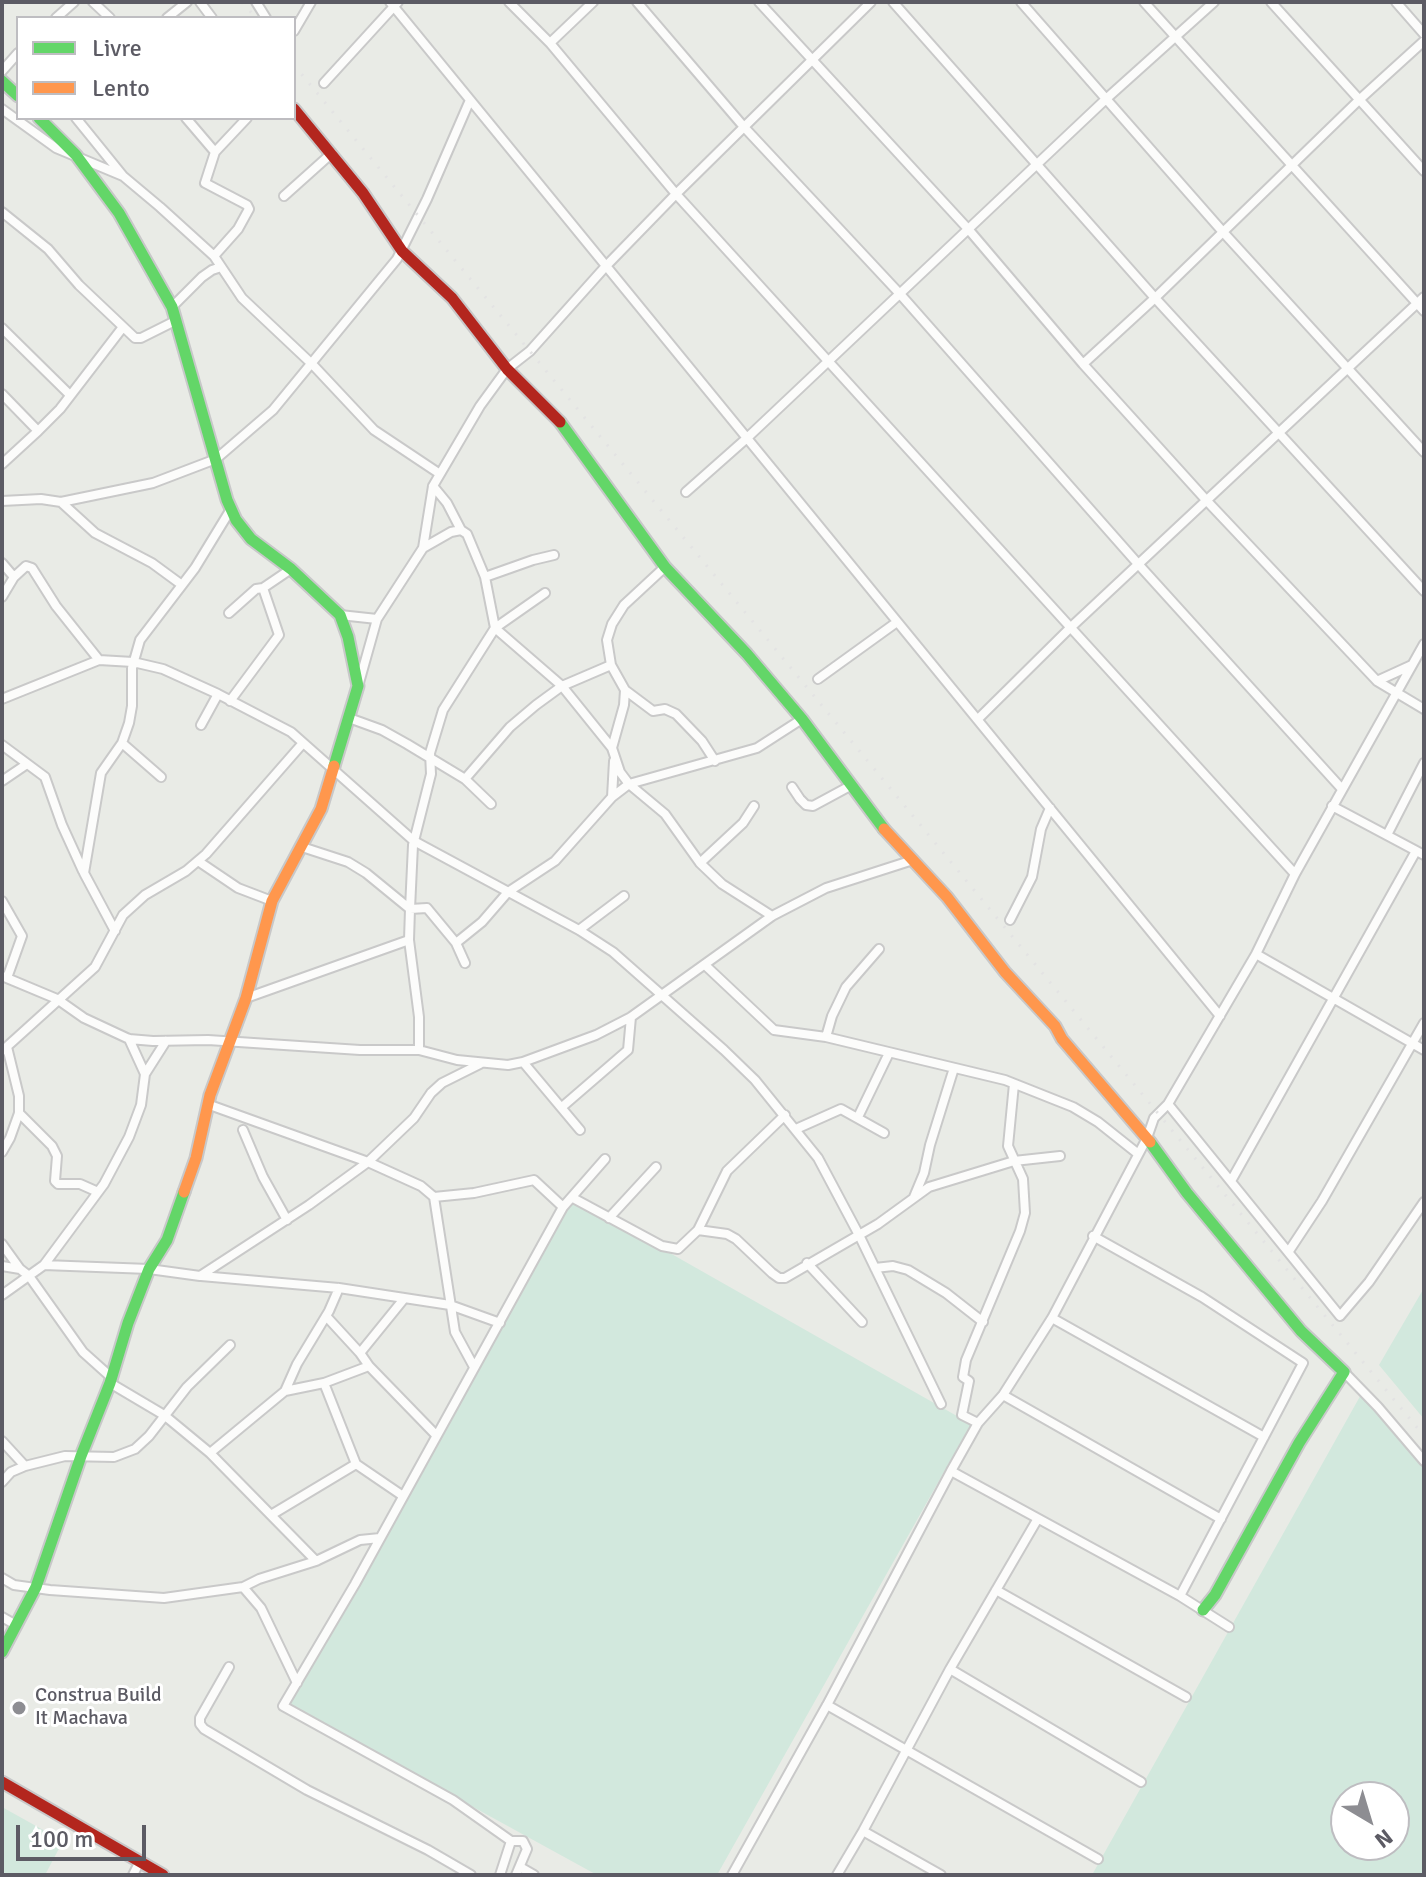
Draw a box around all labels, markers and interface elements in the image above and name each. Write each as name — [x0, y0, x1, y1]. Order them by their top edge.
legend — [16, 16, 296, 120]
text: Livre — [92, 33, 142, 63]
text: Lento — [92, 73, 150, 103]
place label: Construa Build It Machava — [35, 1684, 162, 1731]
marker: Construa Build It Machava — [10, 1699, 28, 1717]
north arrow — [1330, 1781, 1410, 1861]
scale bar — [20, 1809, 150, 1859]
text: N — [1370, 1823, 1398, 1854]
text: 100 m — [30, 1824, 93, 1854]

